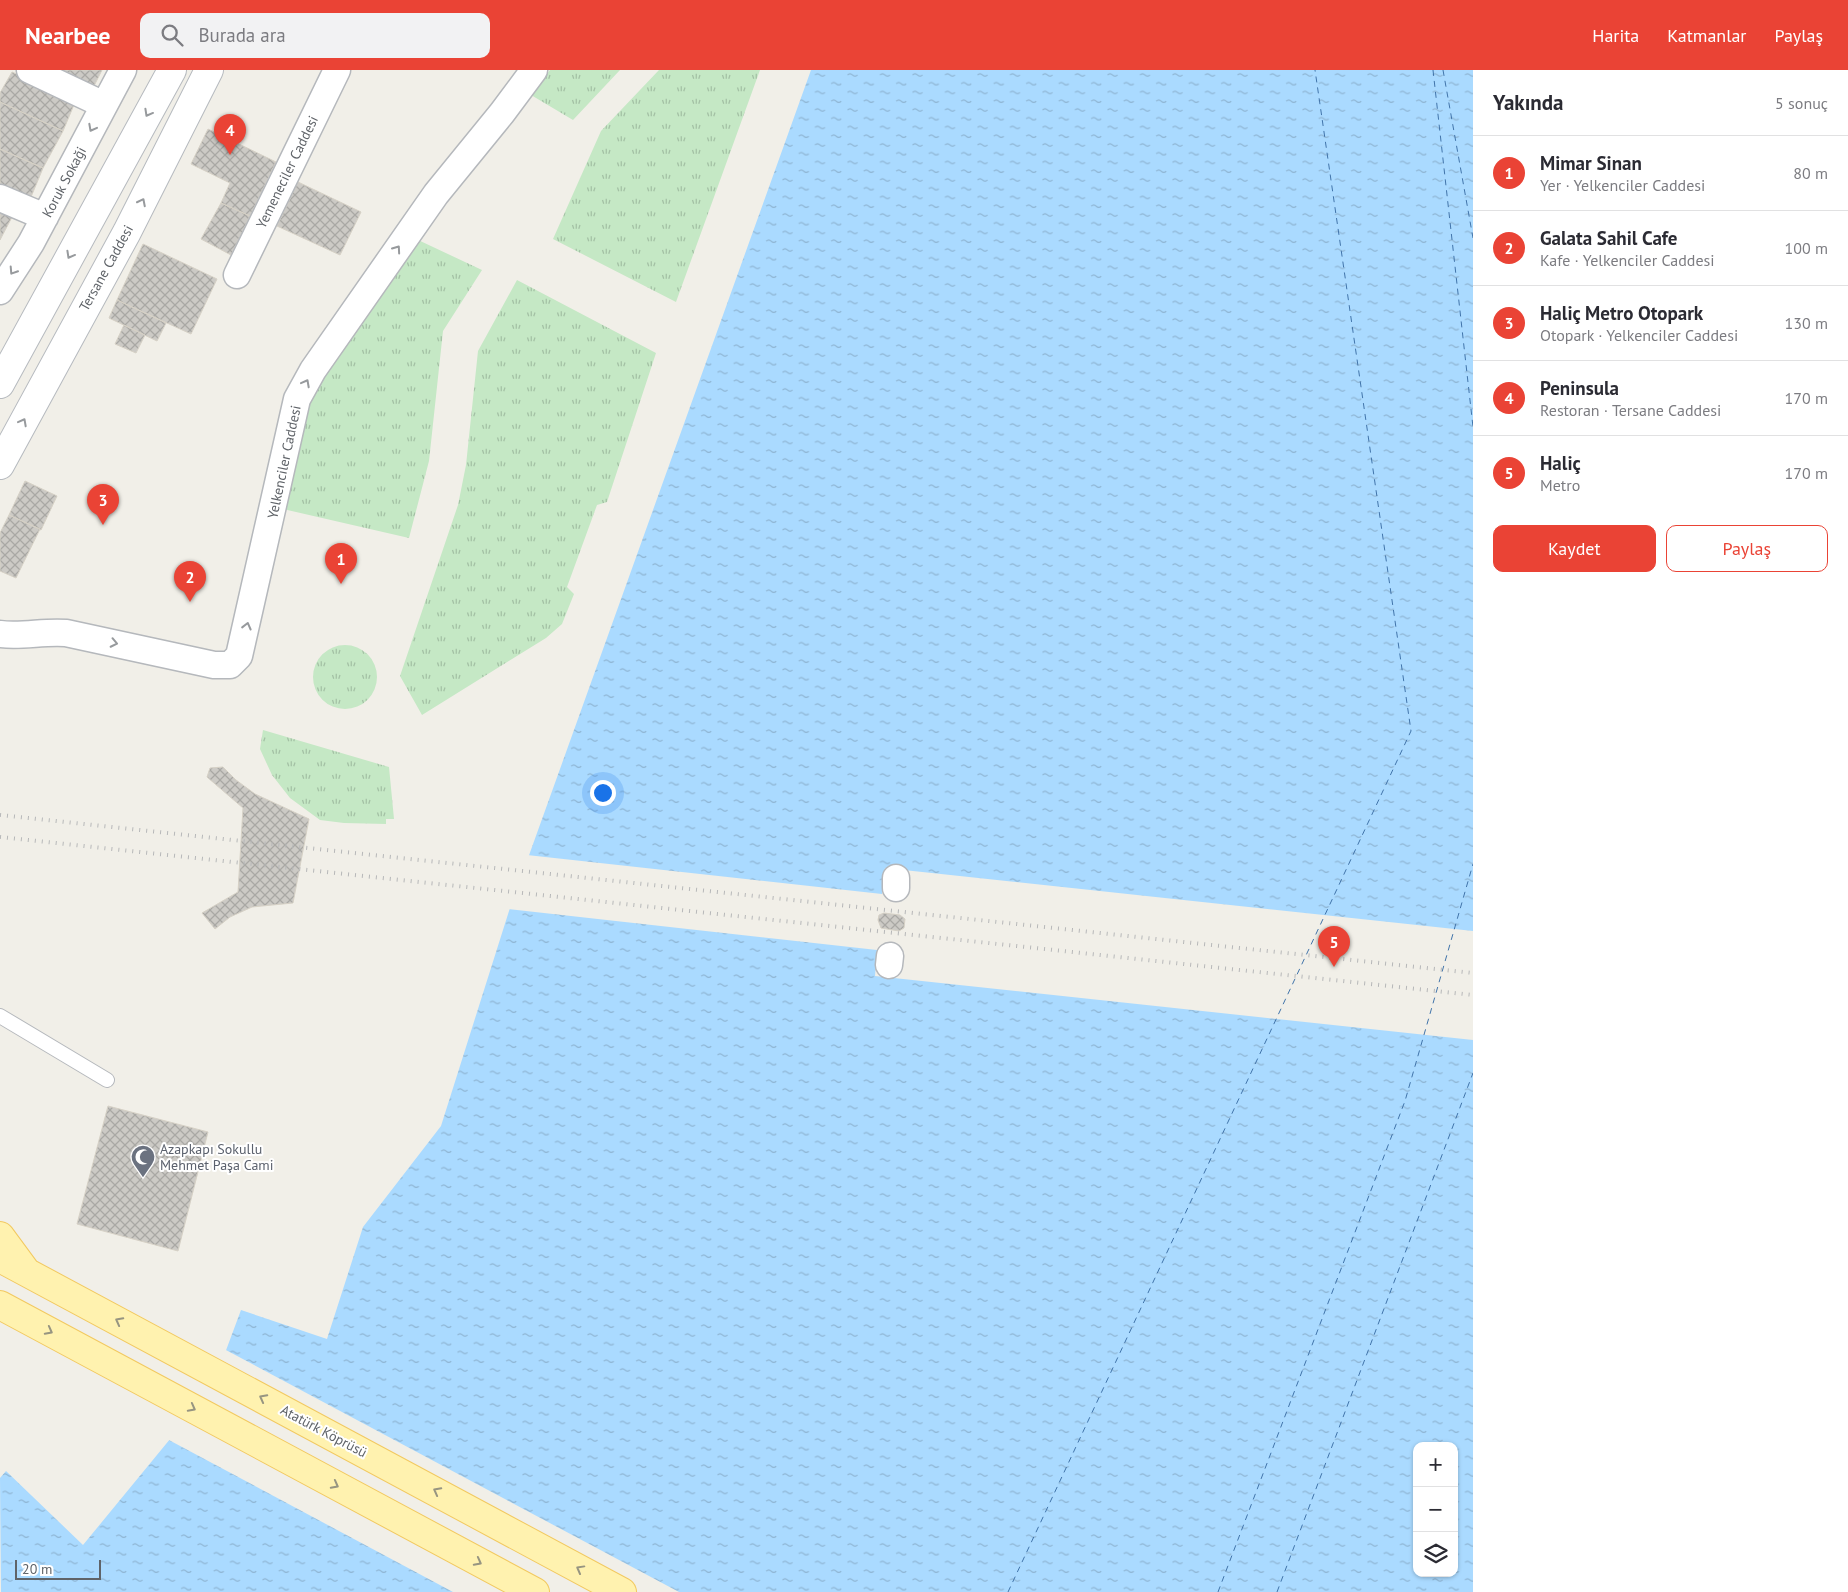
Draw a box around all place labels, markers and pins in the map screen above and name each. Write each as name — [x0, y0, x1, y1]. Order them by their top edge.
pin: 4 — [214, 114, 246, 155]
pin: 3 — [87, 484, 119, 525]
pin: 1 — [325, 543, 357, 584]
pin: 2 — [174, 561, 206, 602]
pin: 5 — [1318, 926, 1350, 967]
place label: Azapkapı Sokullu Mehmet Paşa Cami — [160, 1140, 273, 1174]
mosque icon: Azapkapı Sokullu Mehmet Paşa Cami — [130, 1144, 156, 1178]

